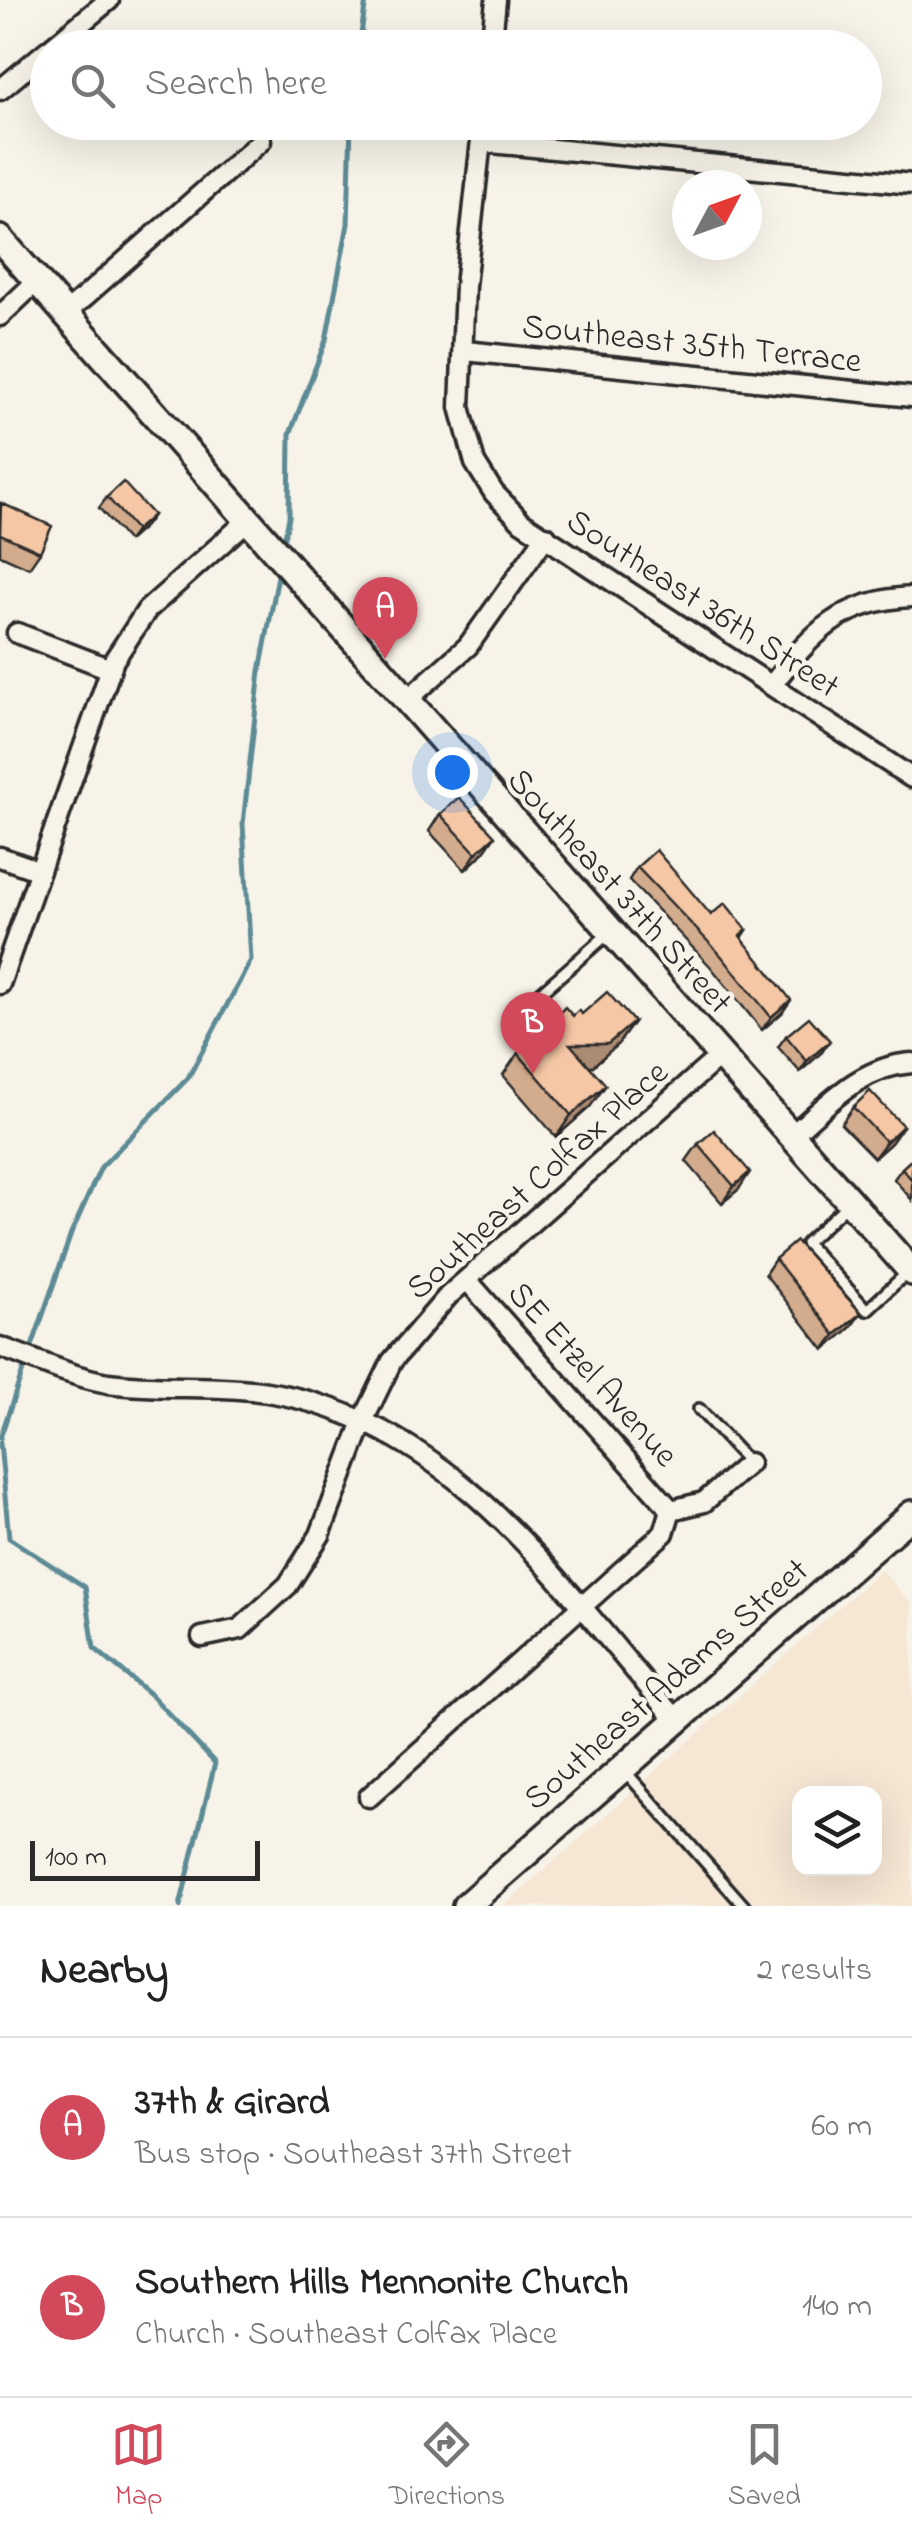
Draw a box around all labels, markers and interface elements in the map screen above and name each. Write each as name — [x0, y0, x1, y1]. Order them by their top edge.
search box — [30, 30, 882, 140]
text: Search here — [145, 57, 327, 113]
icon: search — [65, 58, 120, 113]
north arrow — [672, 170, 762, 260]
street label: Southeast 35th Terrace — [519, 302, 864, 389]
street label: Southeast 36th Street — [555, 497, 849, 713]
pin: A — [352, 576, 418, 659]
your location — [427, 747, 478, 798]
street label: Southeast 37th Street — [494, 758, 743, 1027]
pin: B — [500, 992, 566, 1074]
street label: Southeast Colfax Place — [396, 1049, 681, 1314]
street label: SE Etzel Avenue — [494, 1271, 689, 1480]
street label: Southeast Adams Street — [513, 1547, 822, 1824]
map controls — [792, 1786, 882, 1876]
button: layers — [792, 1786, 882, 1876]
scale bar — [30, 1836, 260, 1880]
text: 100 m — [45, 1838, 107, 1879]
text: Nearby — [40, 1941, 168, 2002]
text: 2 results — [757, 1948, 872, 1995]
text: 37th & Girard — [135, 2076, 330, 2132]
text: A — [63, 2104, 82, 2151]
text: 60 m — [811, 2104, 872, 2151]
text: Bus stop · Southeast 37th Street — [135, 2132, 572, 2179]
text: Southern Hills Mennonite Church — [135, 2256, 629, 2312]
text: B — [62, 2284, 83, 2331]
text: 140 m — [802, 2284, 872, 2331]
text: Church · Southeast Colfax Place — [135, 2312, 557, 2359]
tab: Map — [111, 2417, 166, 2518]
tab: Directions — [389, 2417, 505, 2518]
tab: Saved — [728, 2417, 801, 2518]

